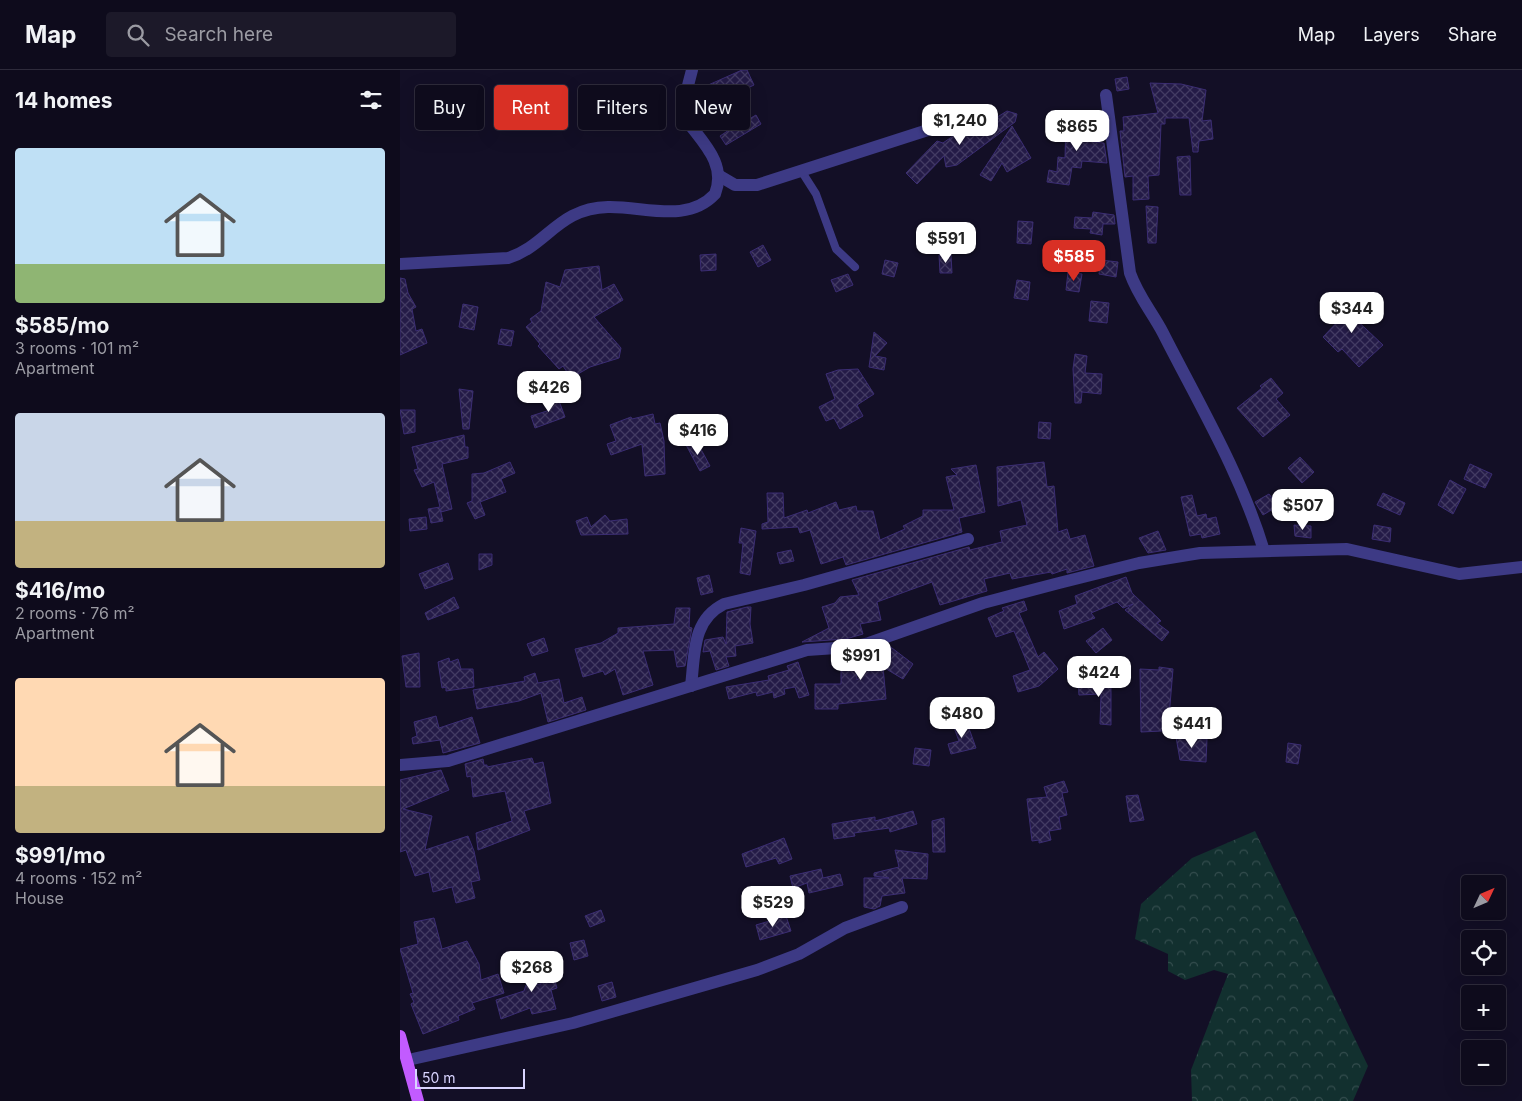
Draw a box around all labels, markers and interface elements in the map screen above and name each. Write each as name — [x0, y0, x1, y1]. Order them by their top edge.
search box — [106, 12, 456, 57]
text: Map — [25, 20, 76, 49]
icon: search — [124, 21, 152, 49]
text: Search here — [164, 23, 273, 46]
text: Map — [1298, 24, 1335, 45]
text: Layers — [1363, 24, 1420, 45]
text: Share — [1448, 24, 1497, 45]
chip: Buy — [415, 85, 484, 130]
chip: Rent — [494, 85, 568, 130]
chip: Filters — [578, 85, 666, 130]
chip: New — [676, 85, 750, 130]
icon: filters — [357, 86, 385, 114]
text: 14 homes — [15, 88, 113, 113]
pin: $1,240 — [919, 104, 1001, 146]
pin: $865 — [1047, 109, 1107, 152]
text: $1,240 — [933, 110, 987, 130]
text: $865 — [1056, 116, 1098, 136]
icon: home — [155, 180, 245, 270]
pin: $591 — [916, 222, 976, 264]
text: $591 — [927, 228, 965, 248]
pin: $585 — [1044, 240, 1104, 282]
text: $585 — [1053, 246, 1095, 266]
pin: $344 — [1322, 292, 1382, 334]
text: $344 — [1331, 298, 1373, 318]
text: $585/mo — [15, 313, 109, 338]
text: 3 rooms · 101 m² — [15, 338, 139, 358]
text: Apartment — [15, 358, 95, 378]
pin: $426 — [519, 370, 579, 413]
text: $426 — [528, 377, 570, 397]
pin: $416 — [668, 414, 728, 456]
text: $416 — [679, 420, 717, 440]
icon: home — [155, 445, 245, 535]
pin: $507 — [1273, 488, 1333, 531]
text: $507 — [1283, 495, 1323, 515]
text: $416/mo — [15, 578, 105, 603]
text: 2 rooms · 76 m² — [15, 603, 135, 623]
text: Apartment — [15, 623, 95, 643]
pin: $991 — [831, 638, 891, 681]
text: $991 — [842, 645, 880, 665]
pin: $424 — [1069, 656, 1129, 698]
text: $424 — [1078, 662, 1120, 682]
pin: $480 — [932, 696, 992, 739]
text: $480 — [941, 703, 983, 723]
pin: $441 — [1162, 706, 1222, 749]
icon: home — [155, 710, 245, 800]
text: $441 — [1173, 713, 1211, 733]
text: $991/mo — [15, 843, 105, 868]
text: 4 rooms · 152 m² — [15, 868, 142, 888]
north arrow — [1461, 875, 1506, 920]
map controls — [1461, 875, 1506, 1085]
pin: $529 — [743, 886, 803, 928]
text: House — [15, 888, 64, 908]
text: $529 — [752, 892, 794, 912]
button: locate — [1461, 930, 1506, 975]
pin: $268 — [502, 950, 562, 993]
text: $268 — [511, 957, 553, 977]
button: + — [1461, 985, 1506, 1030]
button: − — [1461, 1040, 1506, 1085]
scale bar — [415, 1066, 525, 1089]
text: 50 m — [422, 1069, 456, 1086]

